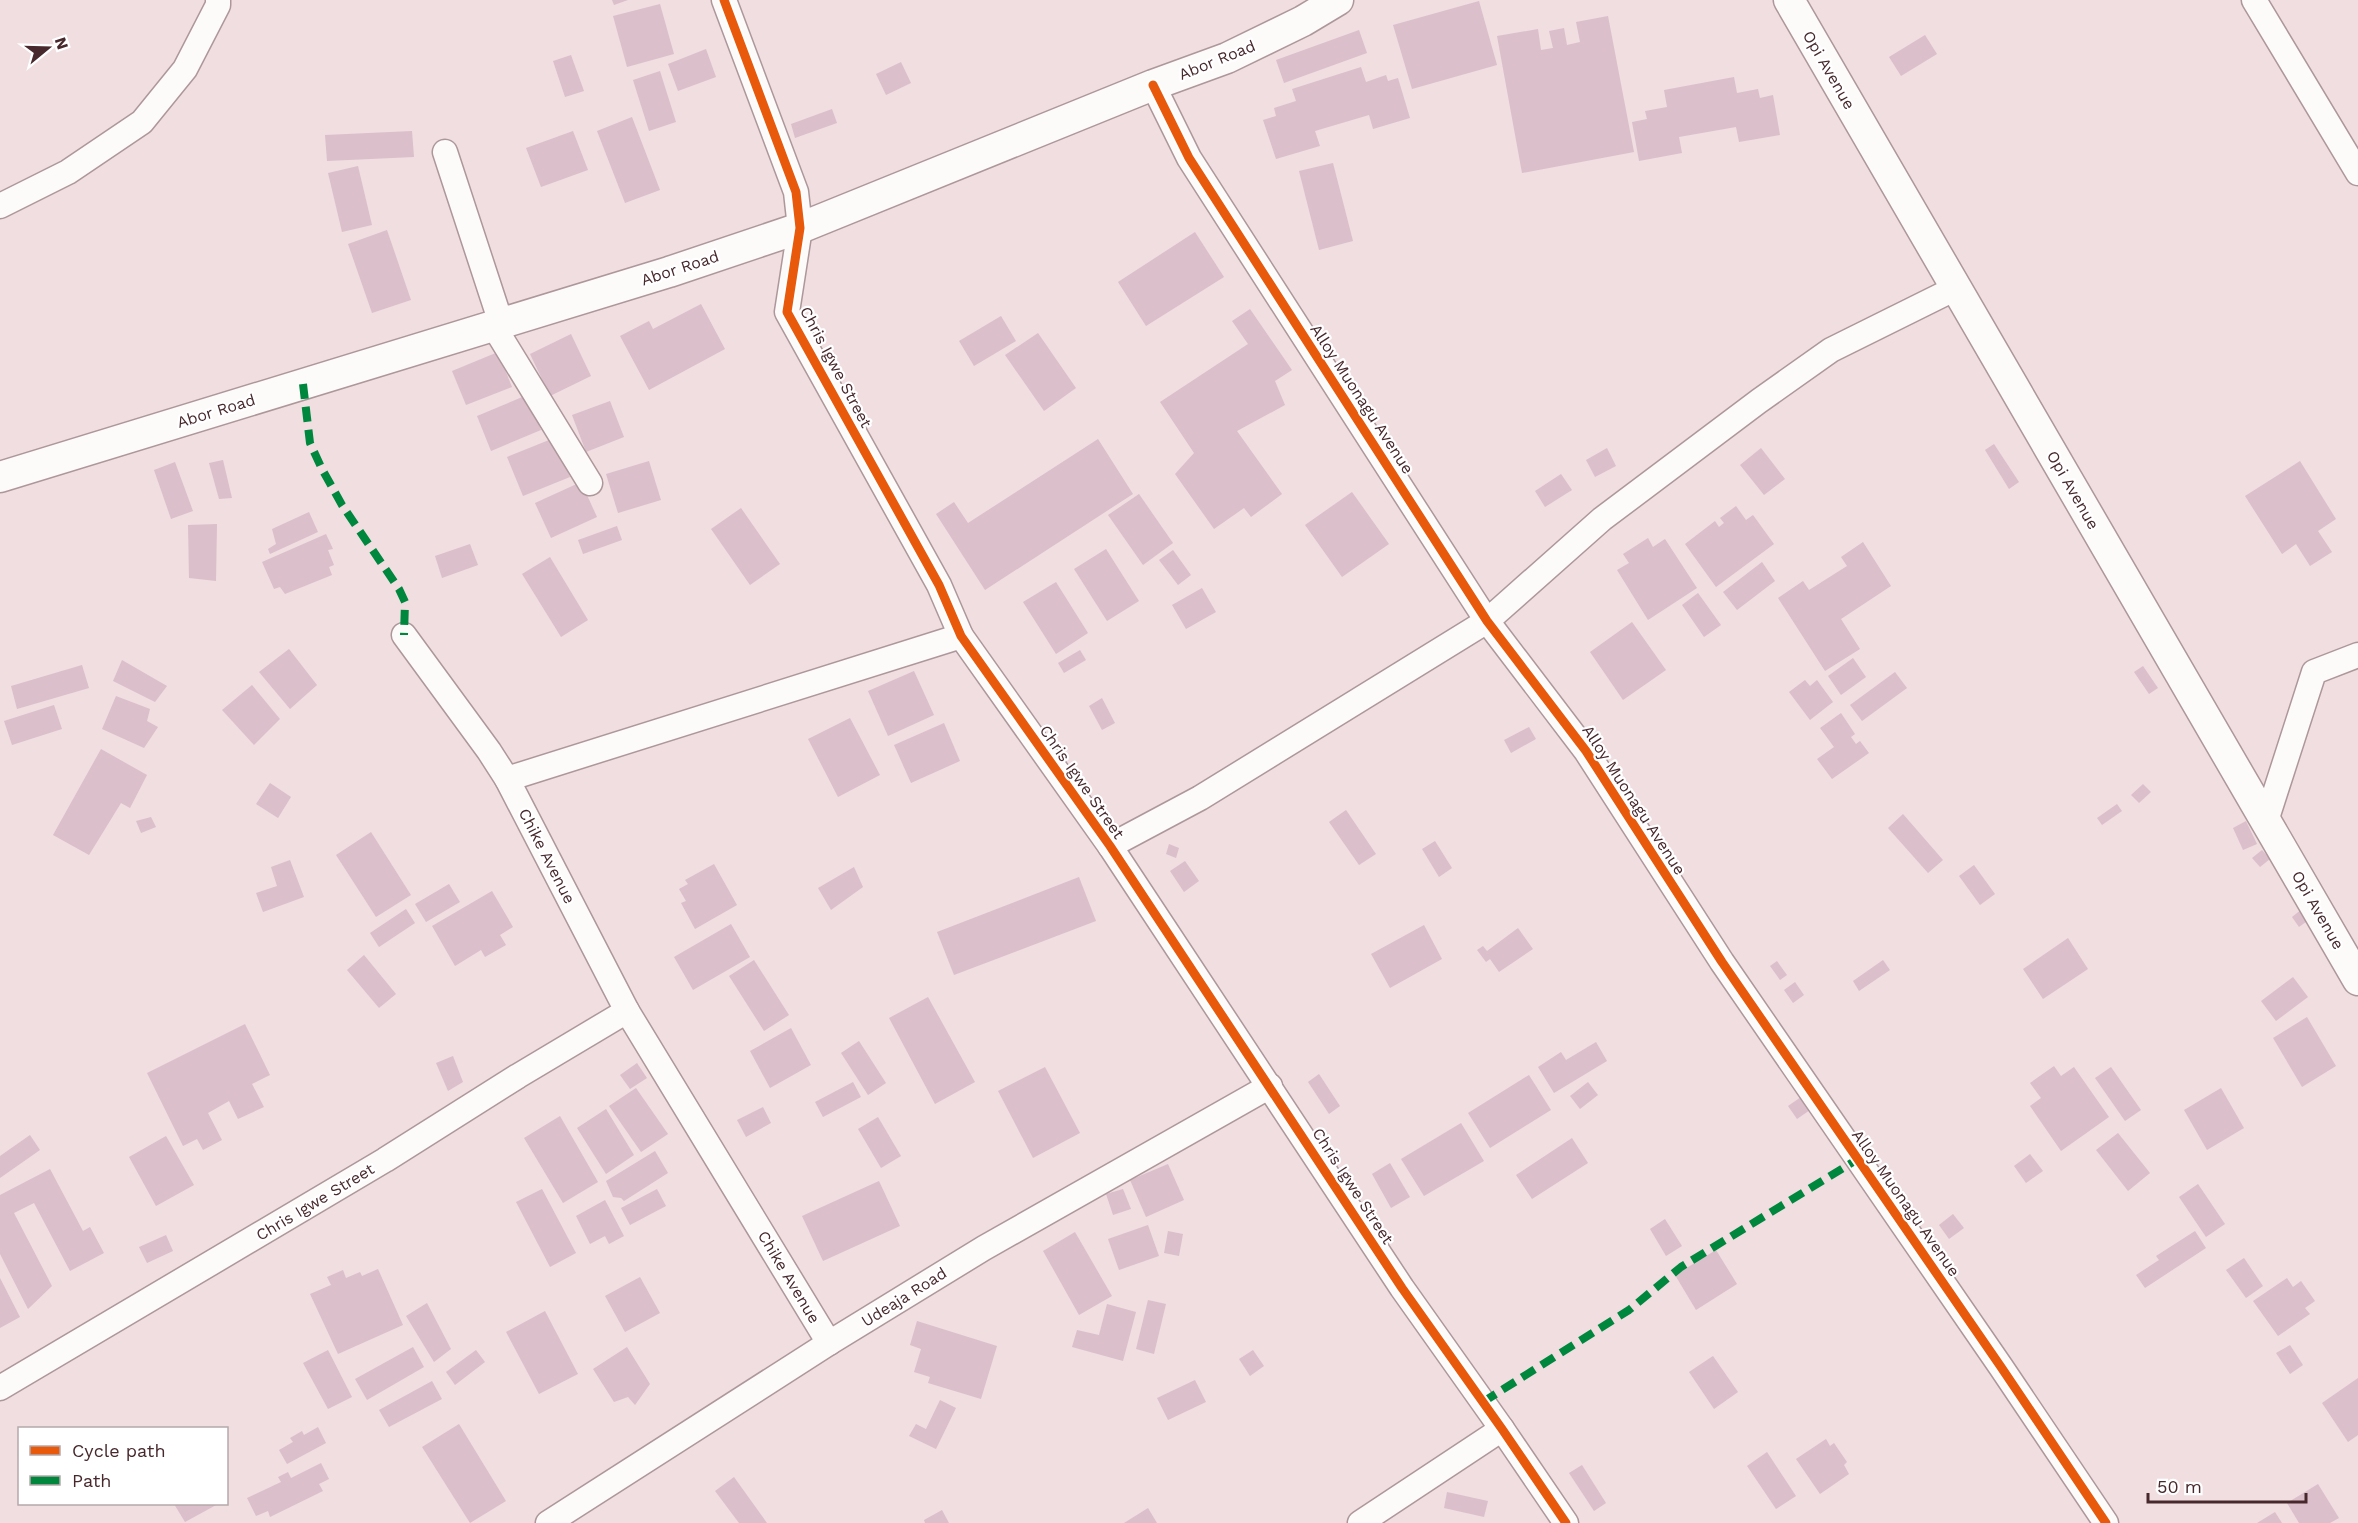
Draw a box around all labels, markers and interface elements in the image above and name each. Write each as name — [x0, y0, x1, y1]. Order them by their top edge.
north arrow — [18, 18, 78, 78]
street label: Opi Avenue — [1799, 27, 1859, 113]
text: N — [51, 35, 73, 52]
street label: Abor Road — [1176, 36, 1258, 84]
street label: Abor Road — [639, 246, 721, 290]
street label: Chris Igwe Street — [796, 303, 876, 431]
street label: Alloy Muonagu Avenue — [1306, 321, 1418, 477]
street label: Abor Road — [175, 390, 257, 432]
street label: Opi Avenue — [2043, 447, 2103, 533]
street label: Chris Igwe Street — [1036, 721, 1129, 843]
street label: Alloy Muonagu Avenue — [1578, 722, 1690, 878]
street label: Chike Avenue — [515, 805, 579, 907]
street label: Opi Avenue — [2288, 867, 2348, 953]
street label: Chris Igwe Street — [1308, 1124, 1398, 1248]
street label: Alloy Muonagu Avenue — [1848, 1126, 1964, 1280]
street label: Chris Igwe Street — [252, 1159, 378, 1245]
street label: Chike Avenue — [754, 1227, 824, 1327]
street label: Udeaja Road — [858, 1263, 950, 1331]
legend — [18, 1427, 228, 1505]
text: Cycle path — [72, 1440, 166, 1461]
scale bar — [2148, 1466, 2306, 1504]
text: Path — [72, 1470, 112, 1491]
text: 50 m — [2157, 1476, 2202, 1497]

